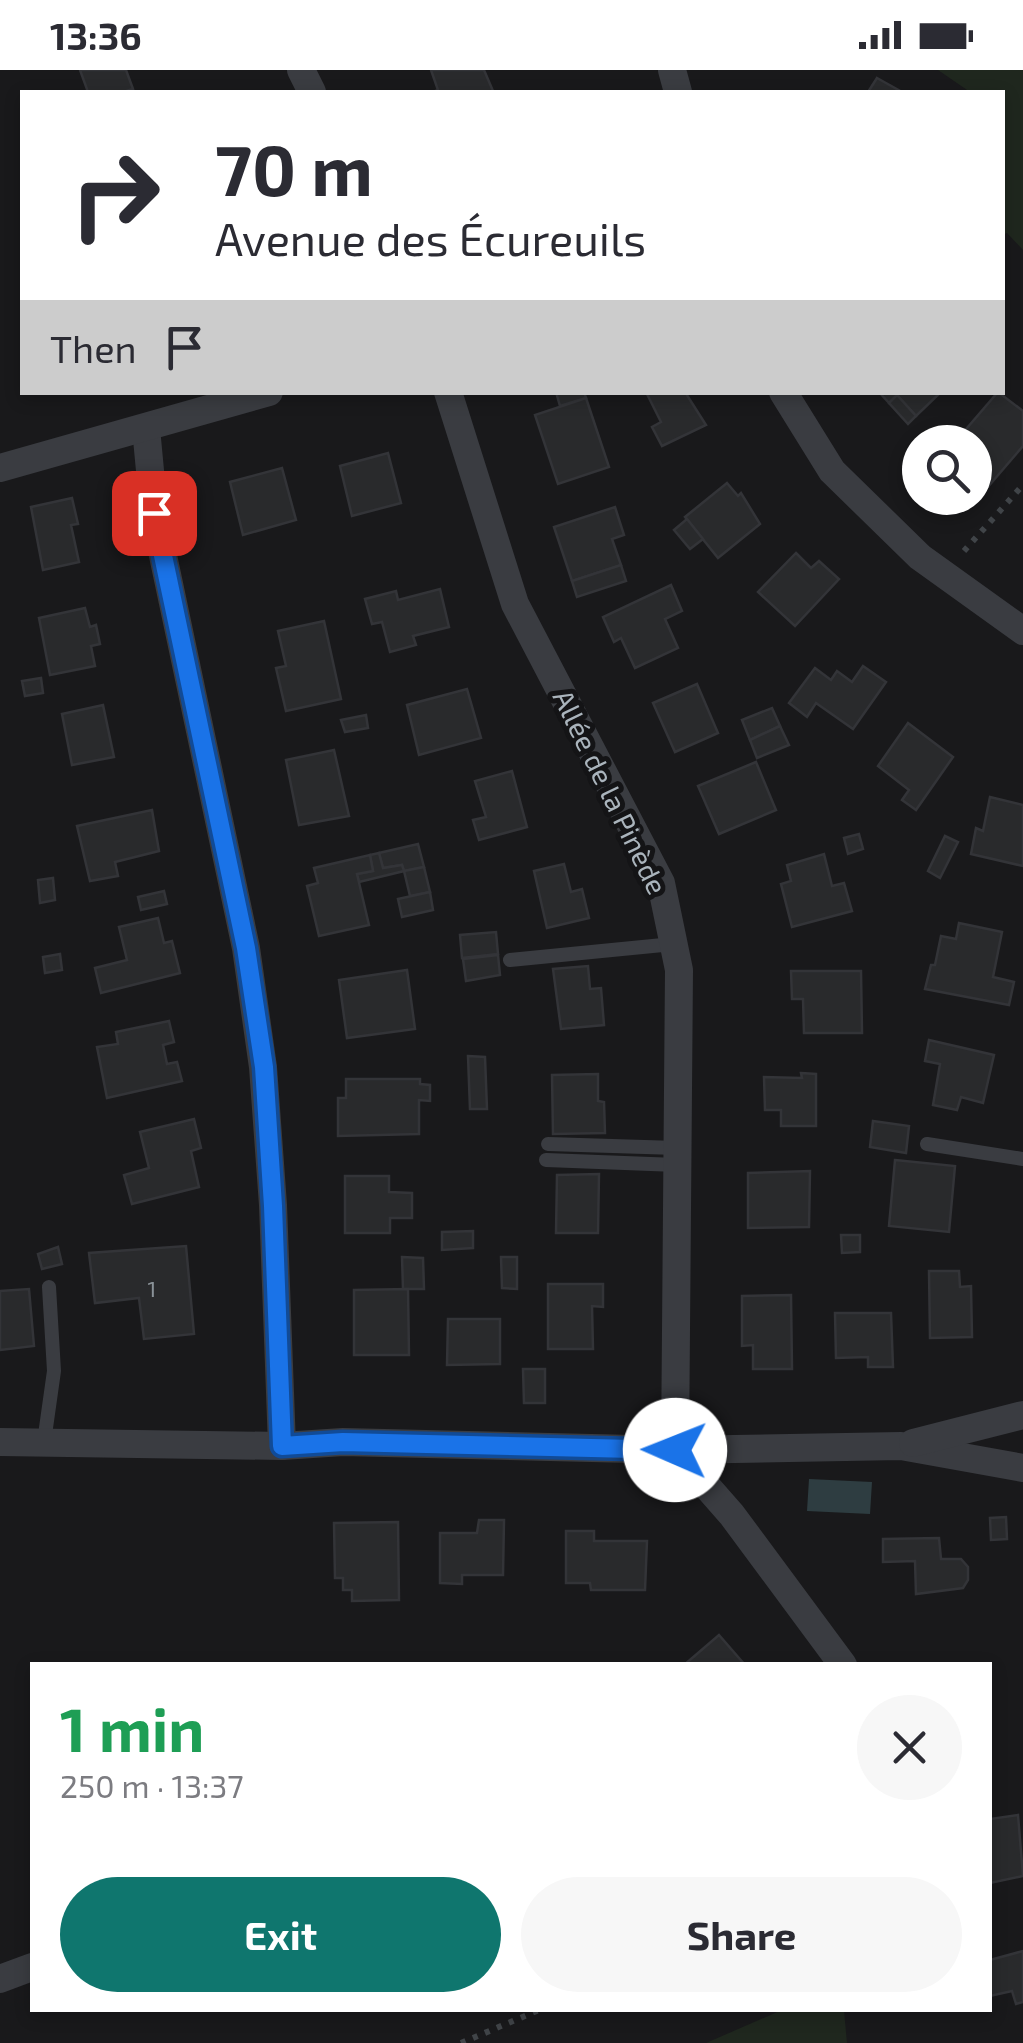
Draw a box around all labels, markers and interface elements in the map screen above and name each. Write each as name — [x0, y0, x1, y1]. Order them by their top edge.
text: 13:36 — [50, 12, 142, 58]
text: 70 m — [215, 126, 373, 210]
icon: right — [50, 130, 180, 260]
text: Avenue des Écureuils — [215, 211, 646, 265]
icon: arrive — [157, 320, 212, 375]
text: Then — [50, 325, 137, 371]
map controls — [902, 425, 992, 515]
button: search — [902, 425, 992, 515]
pin — [112, 471, 197, 556]
icon: arrive — [127, 486, 182, 541]
street label: Allée de la Pinède — [547, 684, 675, 899]
house number: 1 — [148, 1275, 156, 1301]
position arrow — [623, 1398, 727, 1502]
text: 1 min — [60, 1692, 204, 1764]
button: close — [857, 1695, 962, 1800]
text: 250 m · 13:37 — [60, 1766, 244, 1804]
button: Exit — [60, 1877, 501, 1992]
button: Share — [521, 1877, 962, 1992]

